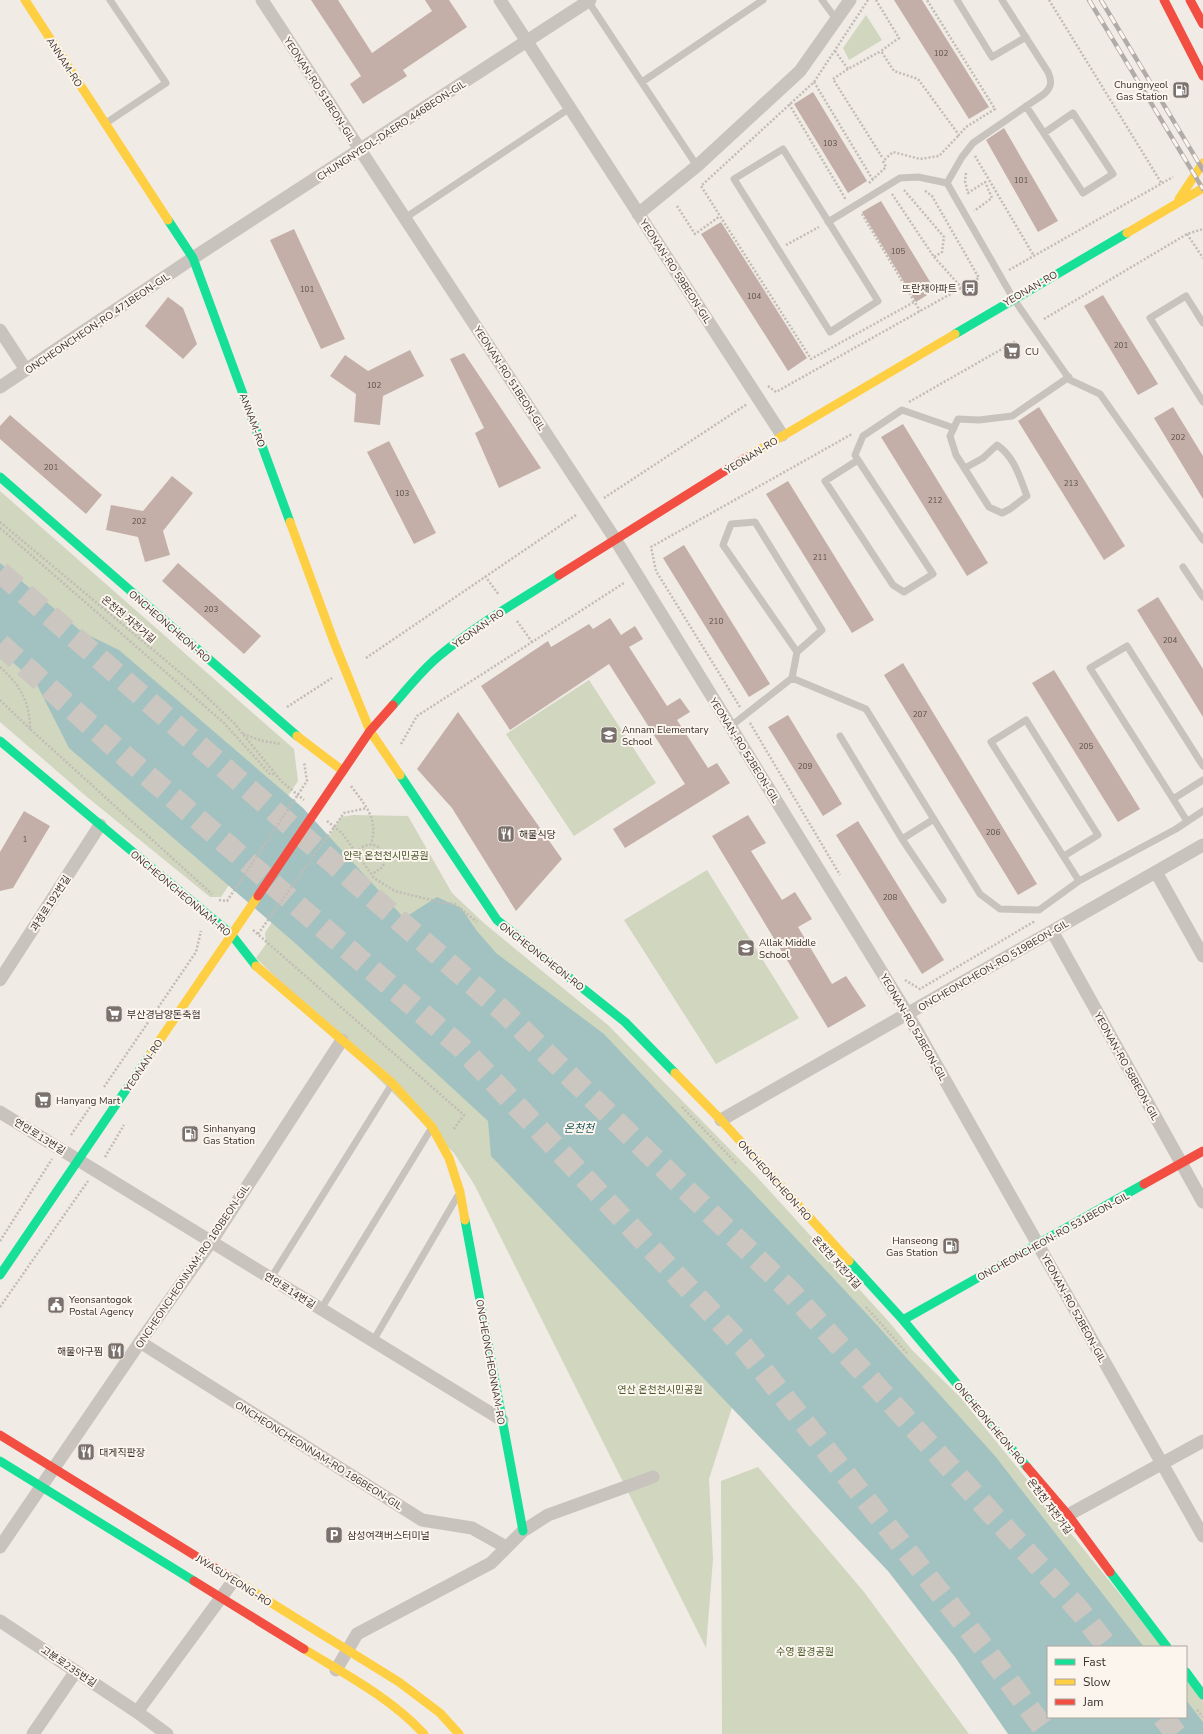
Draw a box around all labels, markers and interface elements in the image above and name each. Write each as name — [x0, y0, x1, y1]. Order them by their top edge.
street label: YEONAN-RO 51BEON-GIL — [280, 34, 359, 145]
street label: ANNAM-RO — [43, 35, 86, 90]
house number: 102 — [934, 48, 948, 59]
street label: CHUNGNYEOL-DAERO 446BEON-GIL — [314, 77, 469, 184]
place label: Chungnyeol Gas Station — [1114, 78, 1168, 104]
fuel station icon: Chungnyeol Gas Station — [1171, 80, 1191, 100]
house number: 103 — [823, 138, 837, 149]
house number: 101 — [1014, 175, 1028, 186]
street label: YEONAN-RO 59BEON-GIL — [636, 216, 715, 327]
house number: 105 — [891, 246, 905, 257]
street label: YEONAN-RO — [1000, 268, 1060, 310]
street label: ONCHEONCHEON-RO 471BEON-GIL — [22, 270, 173, 378]
bus stop icon: 뜨란채아파트 — [960, 278, 980, 298]
place label: 뜨란채아파트 — [902, 282, 957, 296]
house number: 101 — [300, 284, 314, 295]
house number: 104 — [747, 291, 761, 302]
street label: YEONAN-RO 51BEON-GIL — [470, 323, 549, 434]
house number: 201 — [1114, 340, 1128, 351]
supermarket icon: CU — [1002, 341, 1022, 361]
place label: CU — [1025, 345, 1039, 359]
house number: 102 — [367, 380, 381, 391]
street label: ANNAM-RO — [236, 391, 268, 450]
house number: 202 — [1171, 432, 1185, 443]
street label: YEONAN-RO — [721, 434, 781, 478]
house number: 201 — [44, 462, 58, 473]
house number: 213 — [1064, 478, 1078, 489]
house number: 103 — [395, 488, 409, 499]
house number: 212 — [928, 495, 942, 506]
house number: 202 — [132, 516, 146, 527]
house number: 211 — [813, 552, 827, 563]
street label: ONCHEONCHEON-RO — [125, 587, 213, 666]
street label: 온천천 자전거길 — [98, 593, 159, 647]
house number: 203 — [204, 604, 218, 615]
street label: YEONAN-RO — [449, 606, 508, 652]
house number: 210 — [709, 616, 723, 627]
house number: 204 — [1163, 635, 1177, 646]
street label: YEONAN-RO 52BEON-GIL — [705, 694, 783, 806]
house number: 207 — [913, 709, 927, 720]
place label: Annam Elementary School — [622, 723, 709, 749]
school or university icon: Annam Elementary School — [599, 725, 619, 745]
house number: 205 — [1079, 741, 1093, 752]
house number: 209 — [798, 761, 812, 772]
restaurant icon: 해물식당 — [496, 824, 516, 844]
house number: 206 — [986, 827, 1000, 838]
place label: 해물식당 — [519, 828, 556, 842]
house number: 1 — [23, 834, 28, 845]
street label: ONCHEONCHEONNAM-RO — [127, 847, 234, 940]
park label: 안락 온천천시민공원 — [343, 849, 429, 863]
street label: 과정로192번길 — [28, 873, 74, 934]
house number: 208 — [883, 892, 897, 903]
street label: ONCHEONCHEON-RO 519BEON-GIL — [916, 917, 1072, 1015]
street label: ONCHEONCHEON-RO — [496, 919, 587, 995]
place label: Allak Middle School — [759, 936, 816, 962]
school or university icon: Allak Middle School — [736, 938, 756, 958]
street label: YEONAN-RO 52BEON-GIL — [876, 970, 950, 1084]
supermarket icon: 부산경남양돈축협 — [104, 1004, 124, 1024]
place label: 부산경남양돈축협 — [127, 1008, 201, 1022]
street label: YEONAN-RO 58BEON-GIL — [1090, 1009, 1162, 1124]
street label: YEONAN-RO — [121, 1036, 167, 1095]
supermarket icon: Hanyang Mart — [33, 1090, 53, 1110]
place label: Hanyang Mart — [56, 1094, 121, 1108]
street label: 연안로13번길 — [11, 1116, 68, 1158]
water label: 온천천 — [564, 1121, 596, 1136]
place label: Sinhanyang Gas Station — [203, 1122, 256, 1148]
fuel station icon: Sinhanyang Gas Station — [180, 1124, 200, 1144]
street label: ONCHEONCHEON-RO — [734, 1137, 814, 1224]
street label: ONCHEONCHEONNAM-RO 160BEON-GIL — [133, 1181, 253, 1351]
street label: ONCHEONCHEON-RO 531BEON-GIL — [975, 1189, 1132, 1285]
street label: 온천천 자전거길 — [809, 1233, 864, 1292]
place label: Hanseong Gas Station — [886, 1234, 938, 1260]
fuel station icon: Hanseong Gas Station — [941, 1236, 961, 1256]
street label: YEONAN-RO 52BEON-GIL — [1037, 1251, 1109, 1366]
street label: 연안로14번길 — [261, 1270, 318, 1312]
place label: Yeonsantogok Postal Agency — [68, 1293, 135, 1319]
public building icon: Yeonsantogok Postal Agency — [46, 1295, 66, 1315]
street label: ONCHEONCHEONNAM-RO — [472, 1298, 508, 1426]
restaurant icon: 해물아구찜 — [106, 1341, 126, 1361]
place label: 해물아구찜 — [57, 1345, 103, 1359]
street label: ONCHEONCHEON-RO — [950, 1379, 1028, 1468]
park label: 연산 온천천시민공원 — [617, 1383, 703, 1397]
street label: ONCHEONCHEONNAM-RO 186BEON-GIL — [232, 1398, 405, 1514]
restaurant icon: 대게직판장 — [76, 1442, 96, 1462]
place label: 대게직판장 — [99, 1446, 145, 1460]
street label: 온천천 자전거길 — [1023, 1476, 1075, 1538]
parking icon: 삼성여객버스터미널 — [324, 1525, 344, 1545]
place label: 삼성여객버스터미널 — [347, 1529, 430, 1543]
street label: JWASUYEONG-RO — [192, 1551, 274, 1610]
street label: 고분로235번길 — [38, 1643, 99, 1691]
park label: 수영 환경공원 — [776, 1645, 834, 1659]
legend — [1047, 1646, 1187, 1718]
text: Fast — [1083, 1654, 1106, 1670]
text: Slow — [1083, 1674, 1111, 1690]
text: Jam — [1082, 1694, 1104, 1710]

